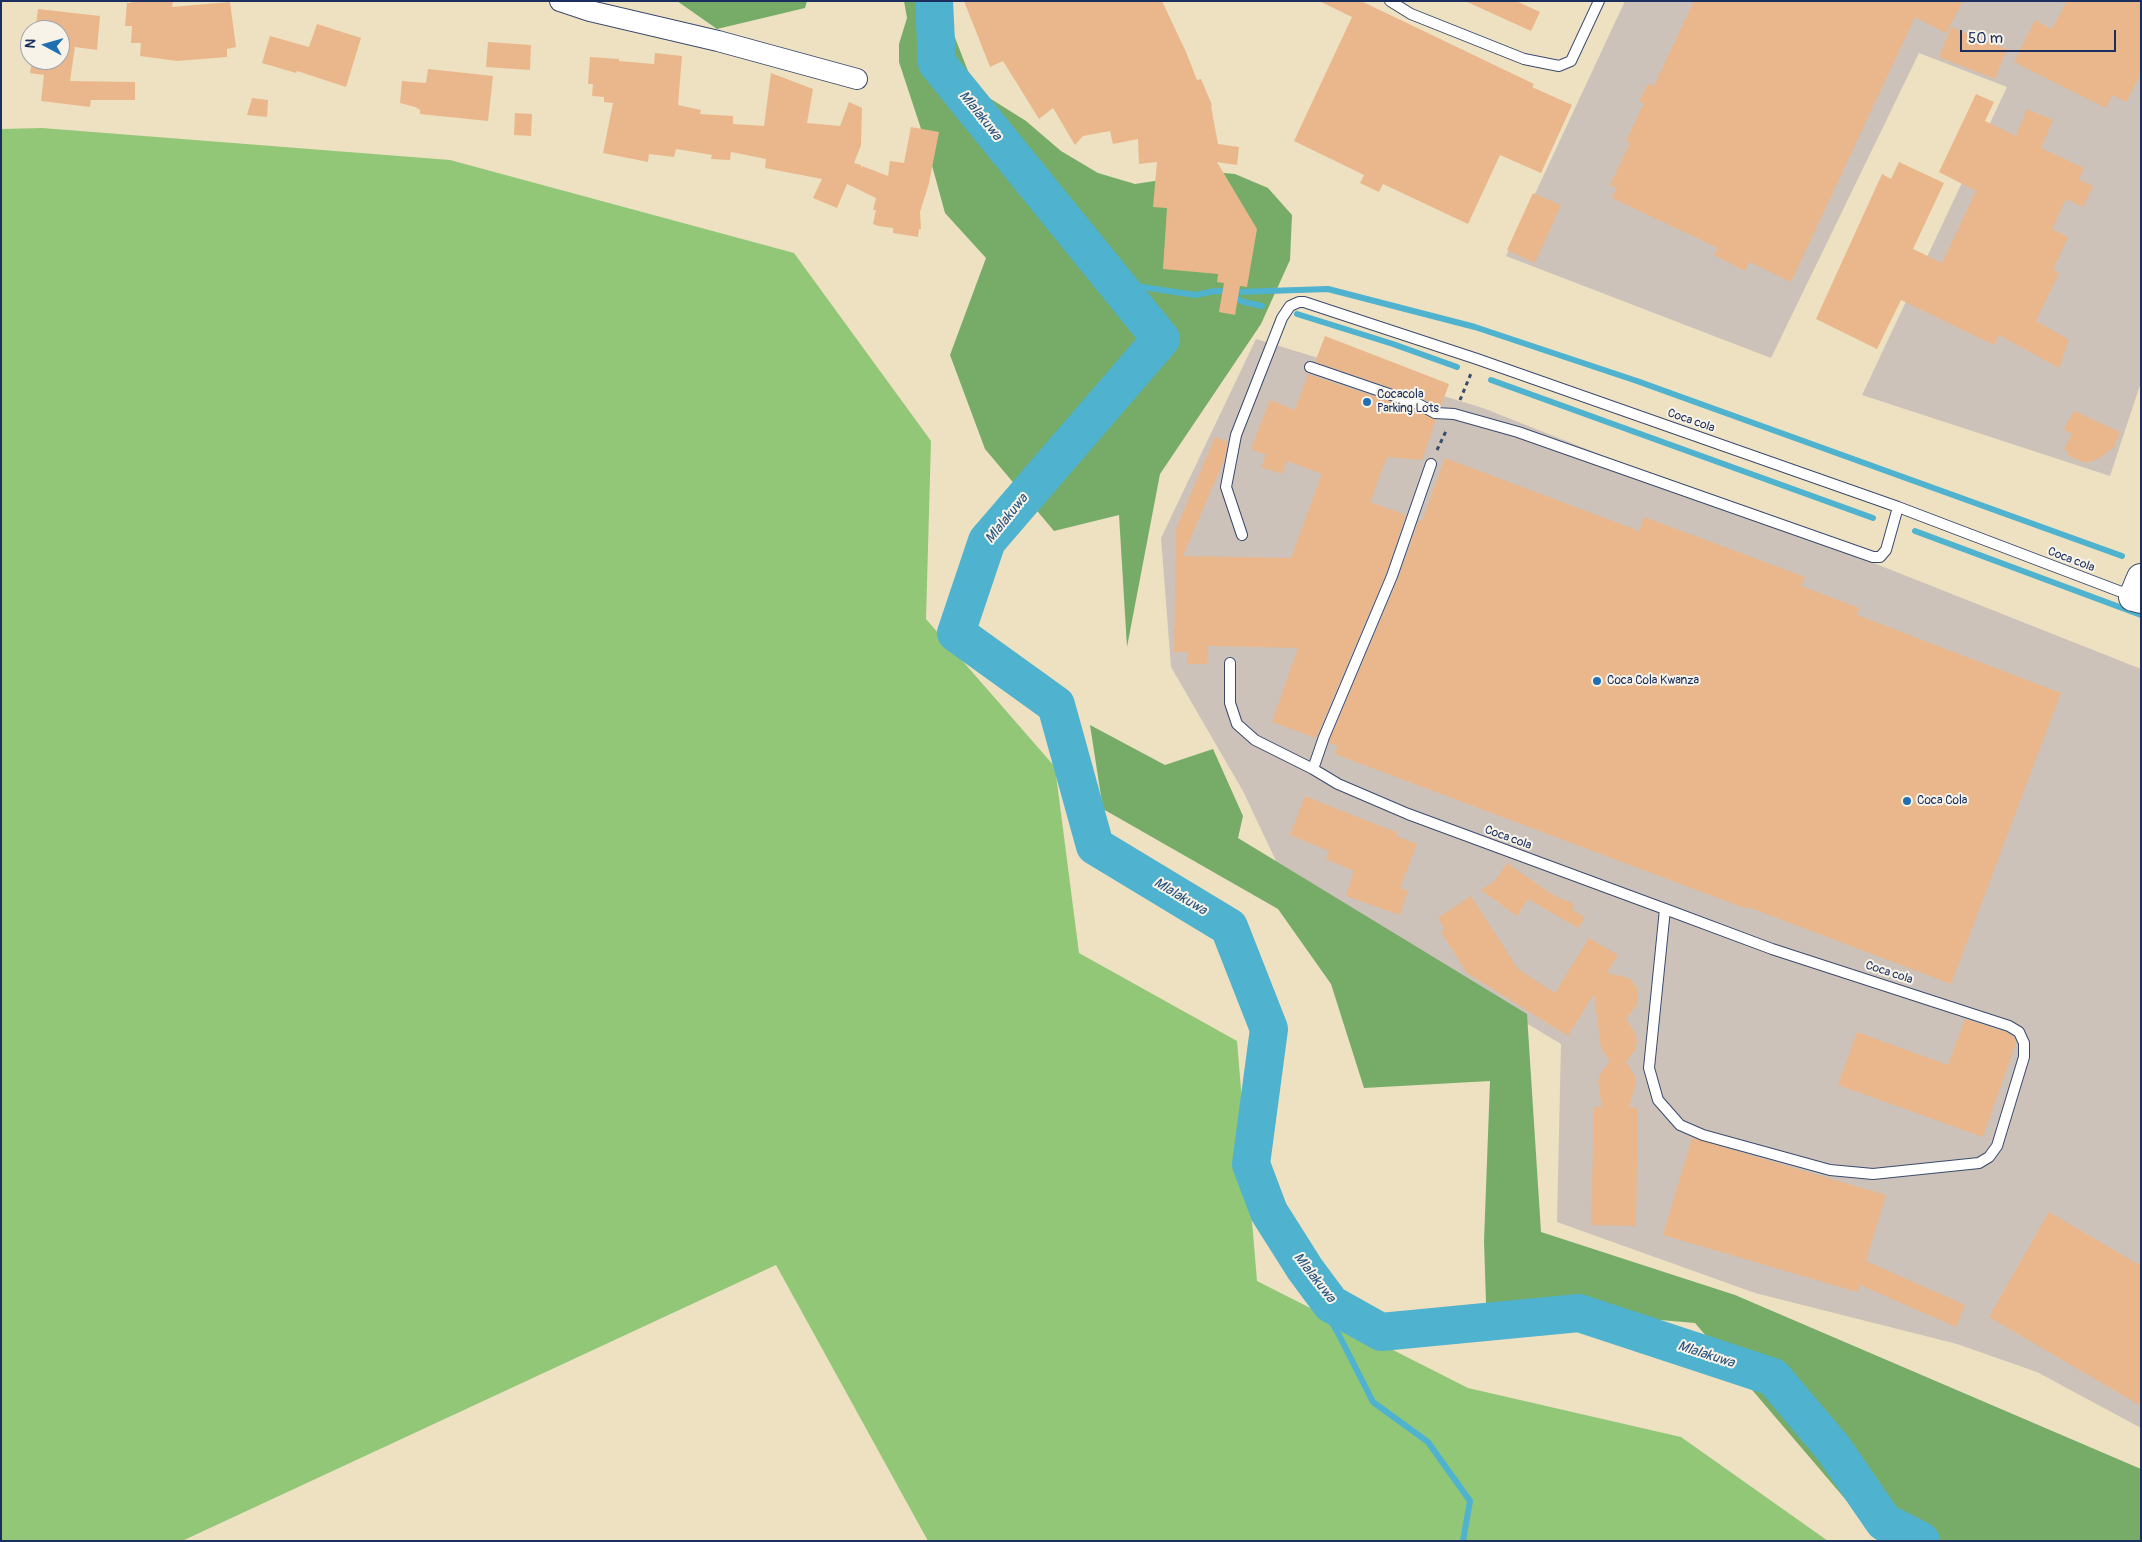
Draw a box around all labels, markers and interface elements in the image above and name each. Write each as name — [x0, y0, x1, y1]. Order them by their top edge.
north arrow — [20, 20, 70, 70]
scale bar — [1962, 20, 2118, 52]
text: 50 m — [1968, 29, 2003, 48]
text: N — [22, 38, 40, 49]
water label: Mlalakuwa — [955, 88, 1005, 144]
place label: Cocacola Parking Lots — [1377, 388, 1439, 416]
marker: Cocacola Parking Lots — [1361, 396, 1373, 408]
street label: Coca cola — [1665, 406, 1717, 436]
water label: Mlalakuwa — [982, 491, 1032, 547]
street label: Coca cola — [2045, 544, 2097, 576]
place label: Coca Cola Kwanza — [1607, 674, 1699, 688]
marker: Coca Cola Kwanza — [1591, 675, 1603, 687]
place label: Coca Cola — [1917, 794, 1967, 808]
marker: Coca Cola — [1901, 795, 1913, 807]
street label: Coca cola — [1482, 823, 1534, 853]
water label: Mlalakuwa — [1151, 875, 1209, 919]
street label: Coca cola — [1863, 959, 1915, 987]
water label: Mlalakuwa — [1289, 1250, 1339, 1306]
water label: Mlalakuwa — [1676, 1338, 1736, 1372]

